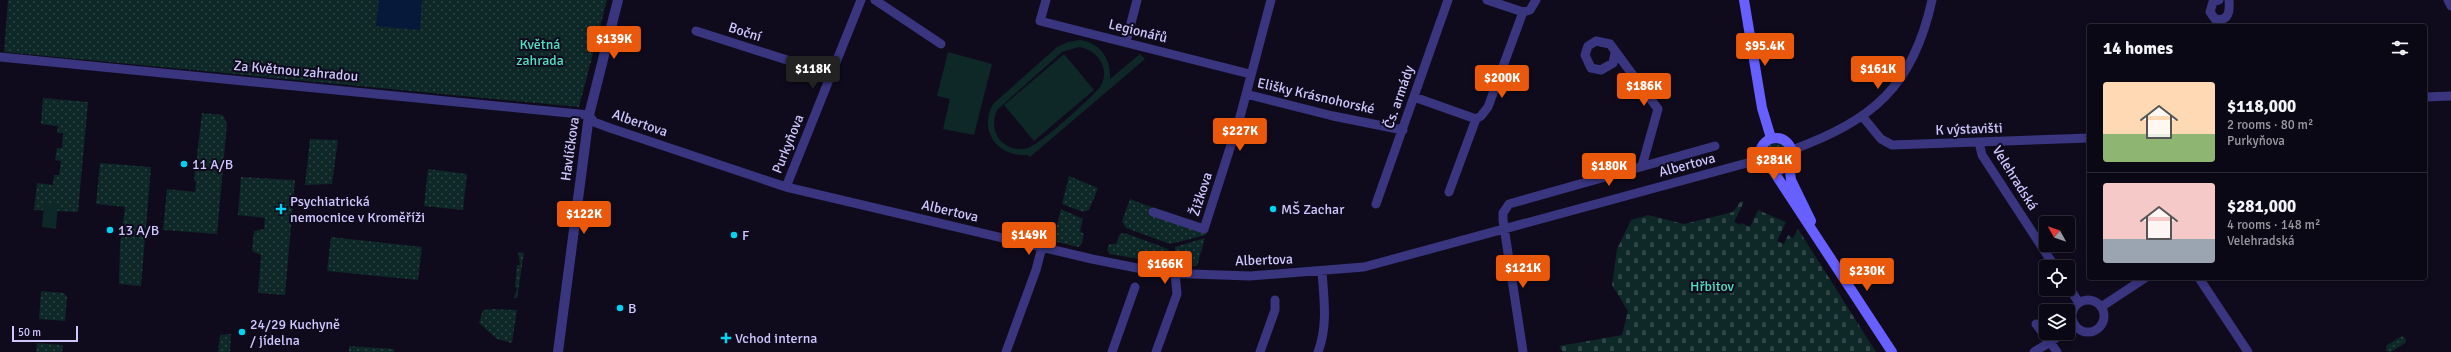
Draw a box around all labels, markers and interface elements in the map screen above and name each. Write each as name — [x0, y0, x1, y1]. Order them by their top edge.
street label: Legionářů — [1107, 16, 1169, 46]
street label: Boční — [726, 19, 764, 45]
pin: $139K — [586, 26, 642, 60]
text: $139K — [596, 31, 632, 47]
pin: $95.4K — [1732, 33, 1798, 67]
park label: Květná zahrada — [516, 36, 564, 69]
icon: filters — [2389, 37, 2411, 59]
text: $95.4K — [1745, 38, 1785, 54]
text: 14 homes — [2103, 38, 2173, 59]
pin: $118K — [785, 56, 841, 90]
pin: $161K — [1850, 56, 1906, 90]
street label: Za Květnou zahradou — [233, 57, 359, 85]
text: $118K — [795, 61, 831, 77]
text: $161K — [1860, 61, 1896, 77]
street label: Čs. armády — [1380, 63, 1418, 131]
pin: $200K — [1474, 65, 1530, 99]
text: $200K — [1484, 70, 1520, 86]
pin: $186K — [1616, 73, 1672, 107]
street label: Elišky Krásnohorské — [1256, 74, 1376, 118]
text: $186K — [1626, 78, 1662, 94]
text: $118,000 — [2227, 96, 2296, 117]
icon: home — [2135, 98, 2183, 146]
street label: Albertova — [610, 106, 670, 140]
street label: Purkyňova — [768, 112, 808, 176]
street label: Havlíčkova — [557, 116, 583, 182]
text: 2 rooms · 80 m² — [2227, 117, 2313, 133]
pin: $227K — [1212, 118, 1268, 152]
street label: K výstavišti — [1935, 119, 2003, 139]
text: $227K — [1222, 123, 1258, 139]
text: Purkyňova — [2227, 133, 2285, 149]
street label: Velehradská — [1989, 143, 2041, 213]
pin: $281K — [1746, 147, 1802, 181]
street label: Albertova — [1657, 149, 1717, 181]
text: $281K — [1756, 152, 1792, 168]
pin: $180K — [1581, 153, 1637, 187]
place label: 11 A/B — [192, 156, 233, 173]
text: $180K — [1591, 158, 1627, 174]
marker: 11 A/B — [179, 159, 189, 169]
street label: Žižkova — [1186, 170, 1216, 218]
place label: Psychiatrická nemocnice v Kroměříži — [290, 193, 425, 226]
street label: Albertova — [920, 196, 980, 226]
text: $281,000 — [2227, 196, 2296, 217]
icon: home — [2135, 199, 2183, 247]
pin: $122K — [556, 201, 612, 235]
place label: MŠ Zachar — [1281, 201, 1345, 218]
marker: Psychiatrická nemocnice v Kroměříži — [275, 203, 287, 215]
marker: MŠ Zachar — [1268, 204, 1278, 214]
text: $122K — [566, 206, 602, 222]
north arrow — [2039, 216, 2075, 252]
map controls — [2039, 216, 2075, 340]
text: 4 rooms · 148 m² — [2227, 217, 2320, 233]
place label: 13 A/B — [118, 222, 159, 239]
pin: $149K — [1001, 222, 1057, 256]
marker: 13 A/B — [105, 225, 115, 235]
place label: F — [742, 227, 749, 244]
text: $149K — [1011, 227, 1047, 243]
marker: F — [729, 230, 739, 240]
text: Velehradská — [2227, 233, 2295, 249]
street label: Albertova — [1235, 250, 1293, 270]
pin: $166K — [1137, 251, 1193, 285]
pin: $121K — [1495, 255, 1551, 289]
text: $166K — [1147, 256, 1183, 272]
pin: $230K — [1839, 258, 1895, 292]
text: $121K — [1505, 260, 1541, 276]
button: locate — [2039, 260, 2075, 296]
text: $230K — [1849, 263, 1885, 279]
park label: Hřbitov — [1690, 278, 1735, 295]
place label: B — [628, 300, 636, 317]
marker: B — [615, 303, 625, 313]
button: layers — [2039, 304, 2075, 340]
place label: 24/29 Kuchyně / jídelna — [250, 316, 340, 349]
scale bar — [12, 324, 78, 343]
text: 50 m — [18, 326, 41, 339]
marker: 24/29 Kuchyně / jídelna — [237, 327, 247, 337]
place label: Vchod interna — [735, 330, 817, 347]
marker: Vchod interna — [720, 332, 732, 344]

